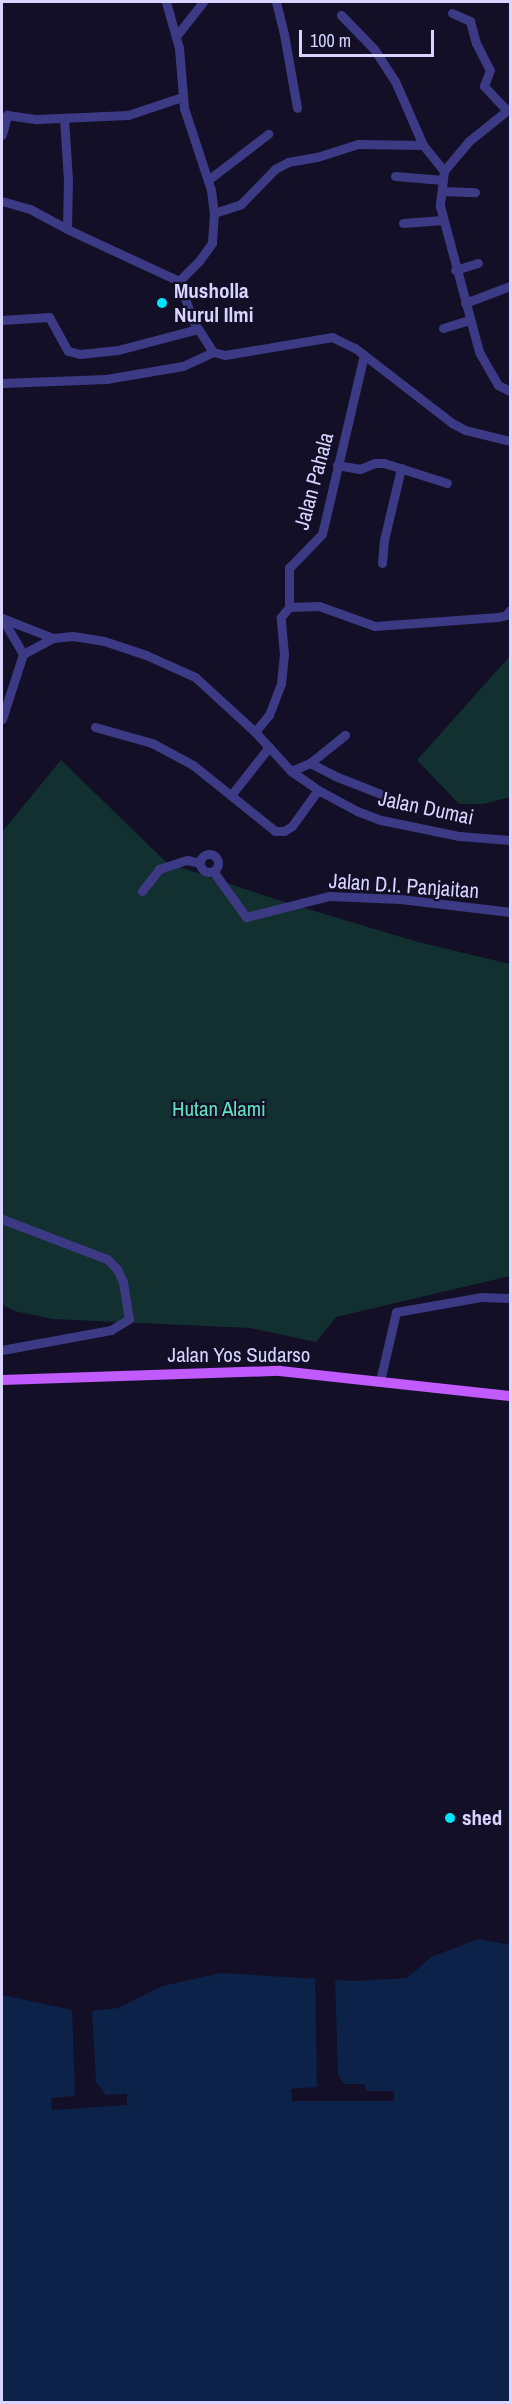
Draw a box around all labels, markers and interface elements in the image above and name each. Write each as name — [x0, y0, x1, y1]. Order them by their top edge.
scale bar — [302, 18, 437, 56]
text: 100 m — [310, 28, 351, 53]
place label: Musholla Nurul Ilmi — [174, 278, 253, 328]
marker: Musholla Nurul Ilmi — [155, 296, 169, 310]
street label: Jalan Pahala — [289, 430, 339, 532]
street label: Jalan Dumai — [376, 786, 476, 830]
street label: Jalan D.I. Panjaitan — [328, 868, 480, 904]
park label: Hutan Alami — [172, 1096, 266, 1122]
street label: Jalan Yos Sudarso — [167, 1342, 311, 1368]
place label: shed — [462, 1805, 502, 1831]
marker: shed — [443, 1811, 457, 1825]

